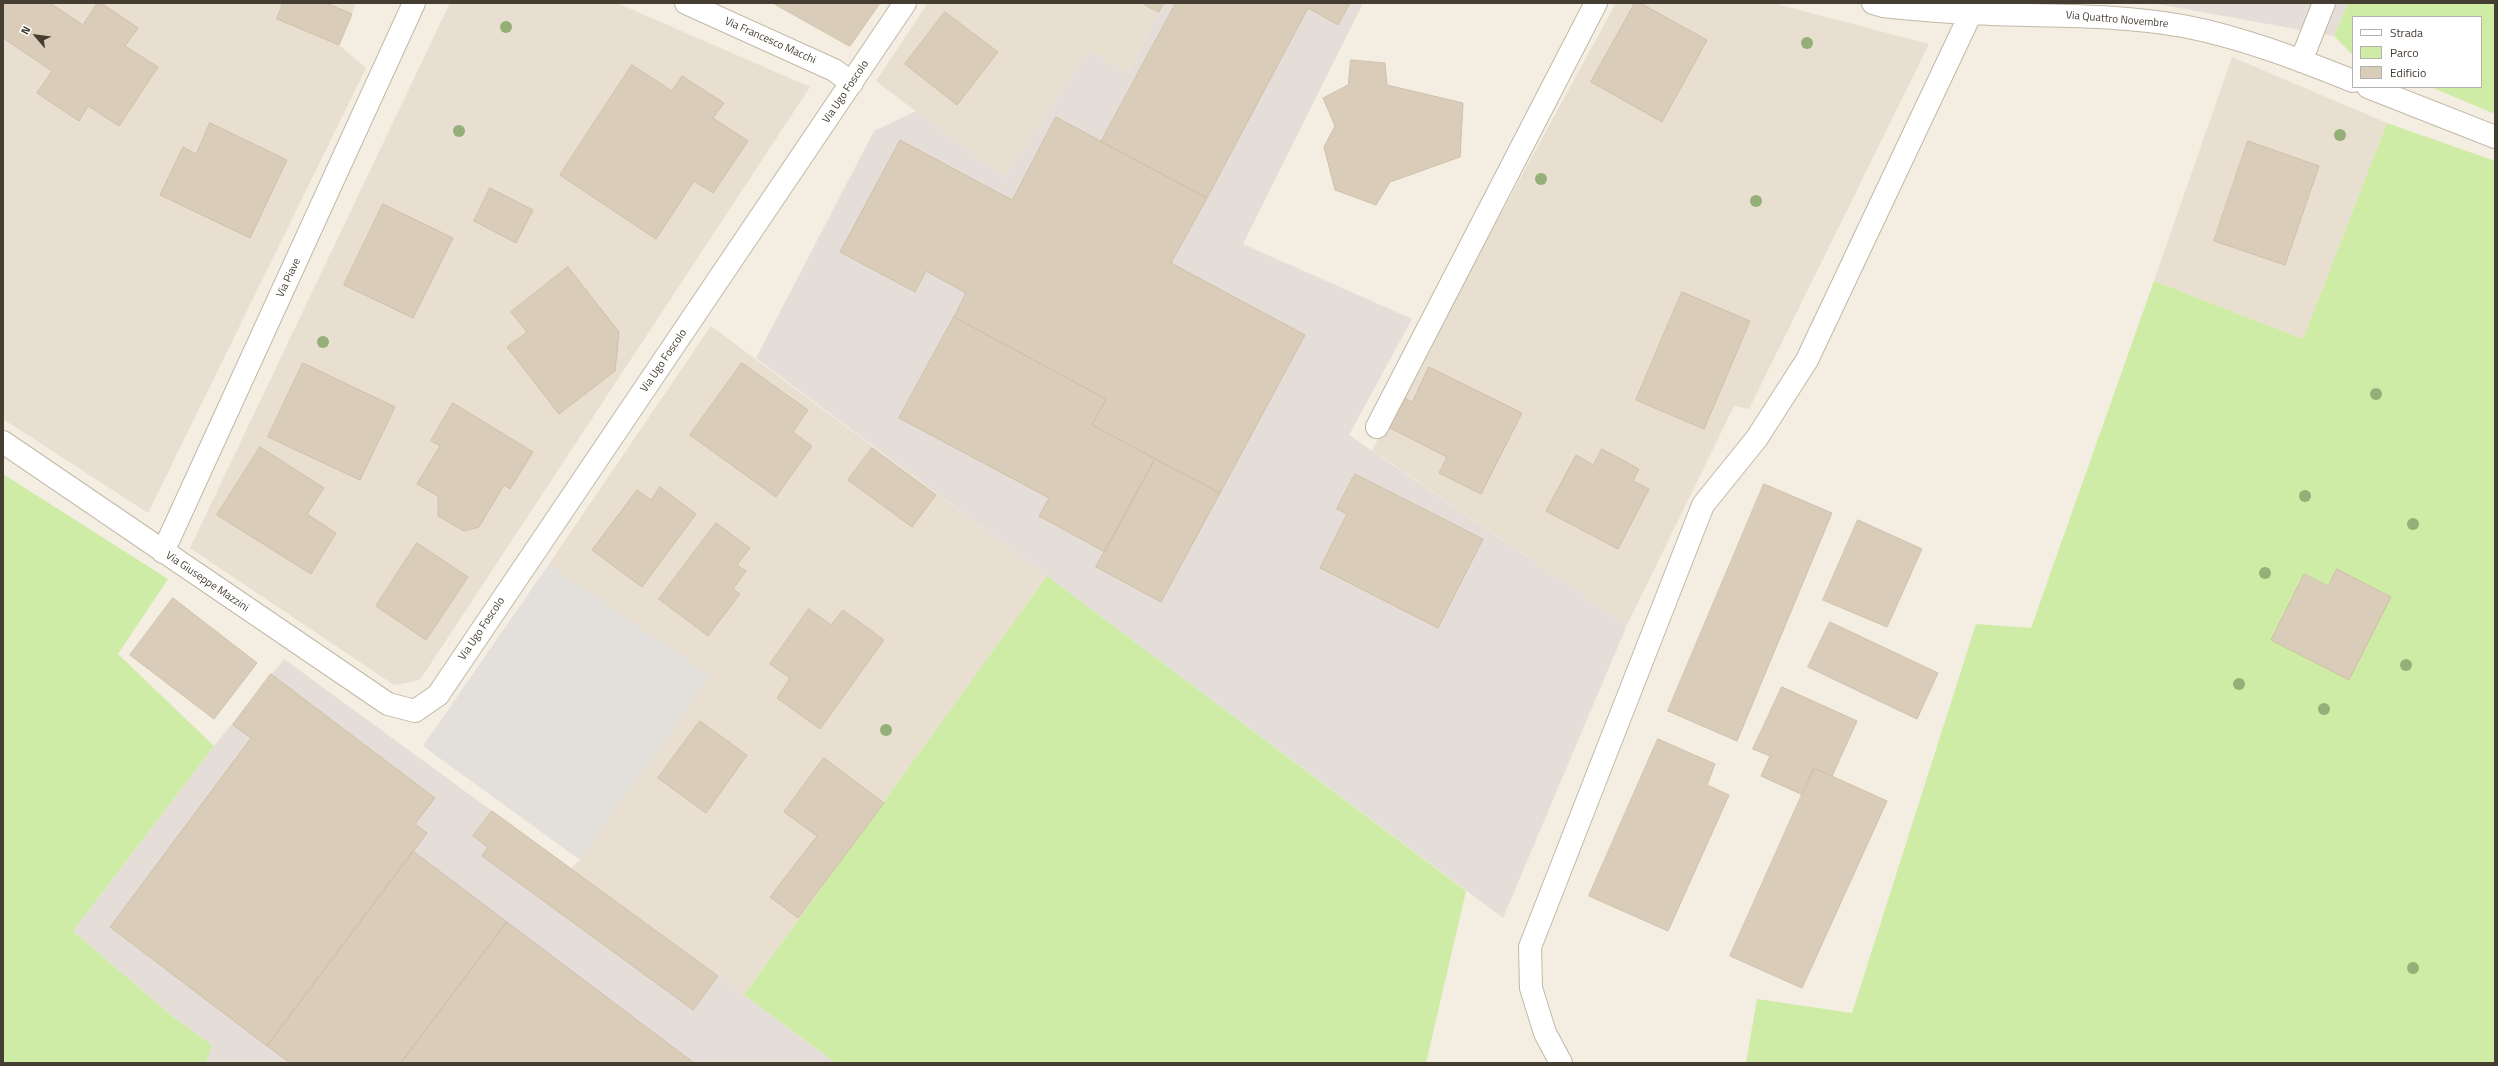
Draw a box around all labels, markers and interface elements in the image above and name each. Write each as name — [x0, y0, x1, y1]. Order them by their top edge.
street label: Via Quattro Novembre — [2065, 9, 2169, 31]
street label: Via Francesco Macchi — [722, 15, 818, 67]
north arrow — [16, 16, 56, 56]
legend — [2352, 16, 2482, 88]
text: N — [17, 23, 34, 37]
text: Strada — [2390, 23, 2423, 42]
text: Parco — [2390, 43, 2419, 62]
street label: Via Ugo Foscolo — [820, 58, 872, 126]
text: Edificio — [2390, 63, 2426, 82]
street label: Via Piave — [274, 256, 304, 300]
street label: Via Ugo Foscolo — [638, 327, 690, 395]
street label: Via Giuseppe Mazzini — [163, 549, 251, 615]
street label: Via Ugo Foscolo — [456, 595, 508, 663]

